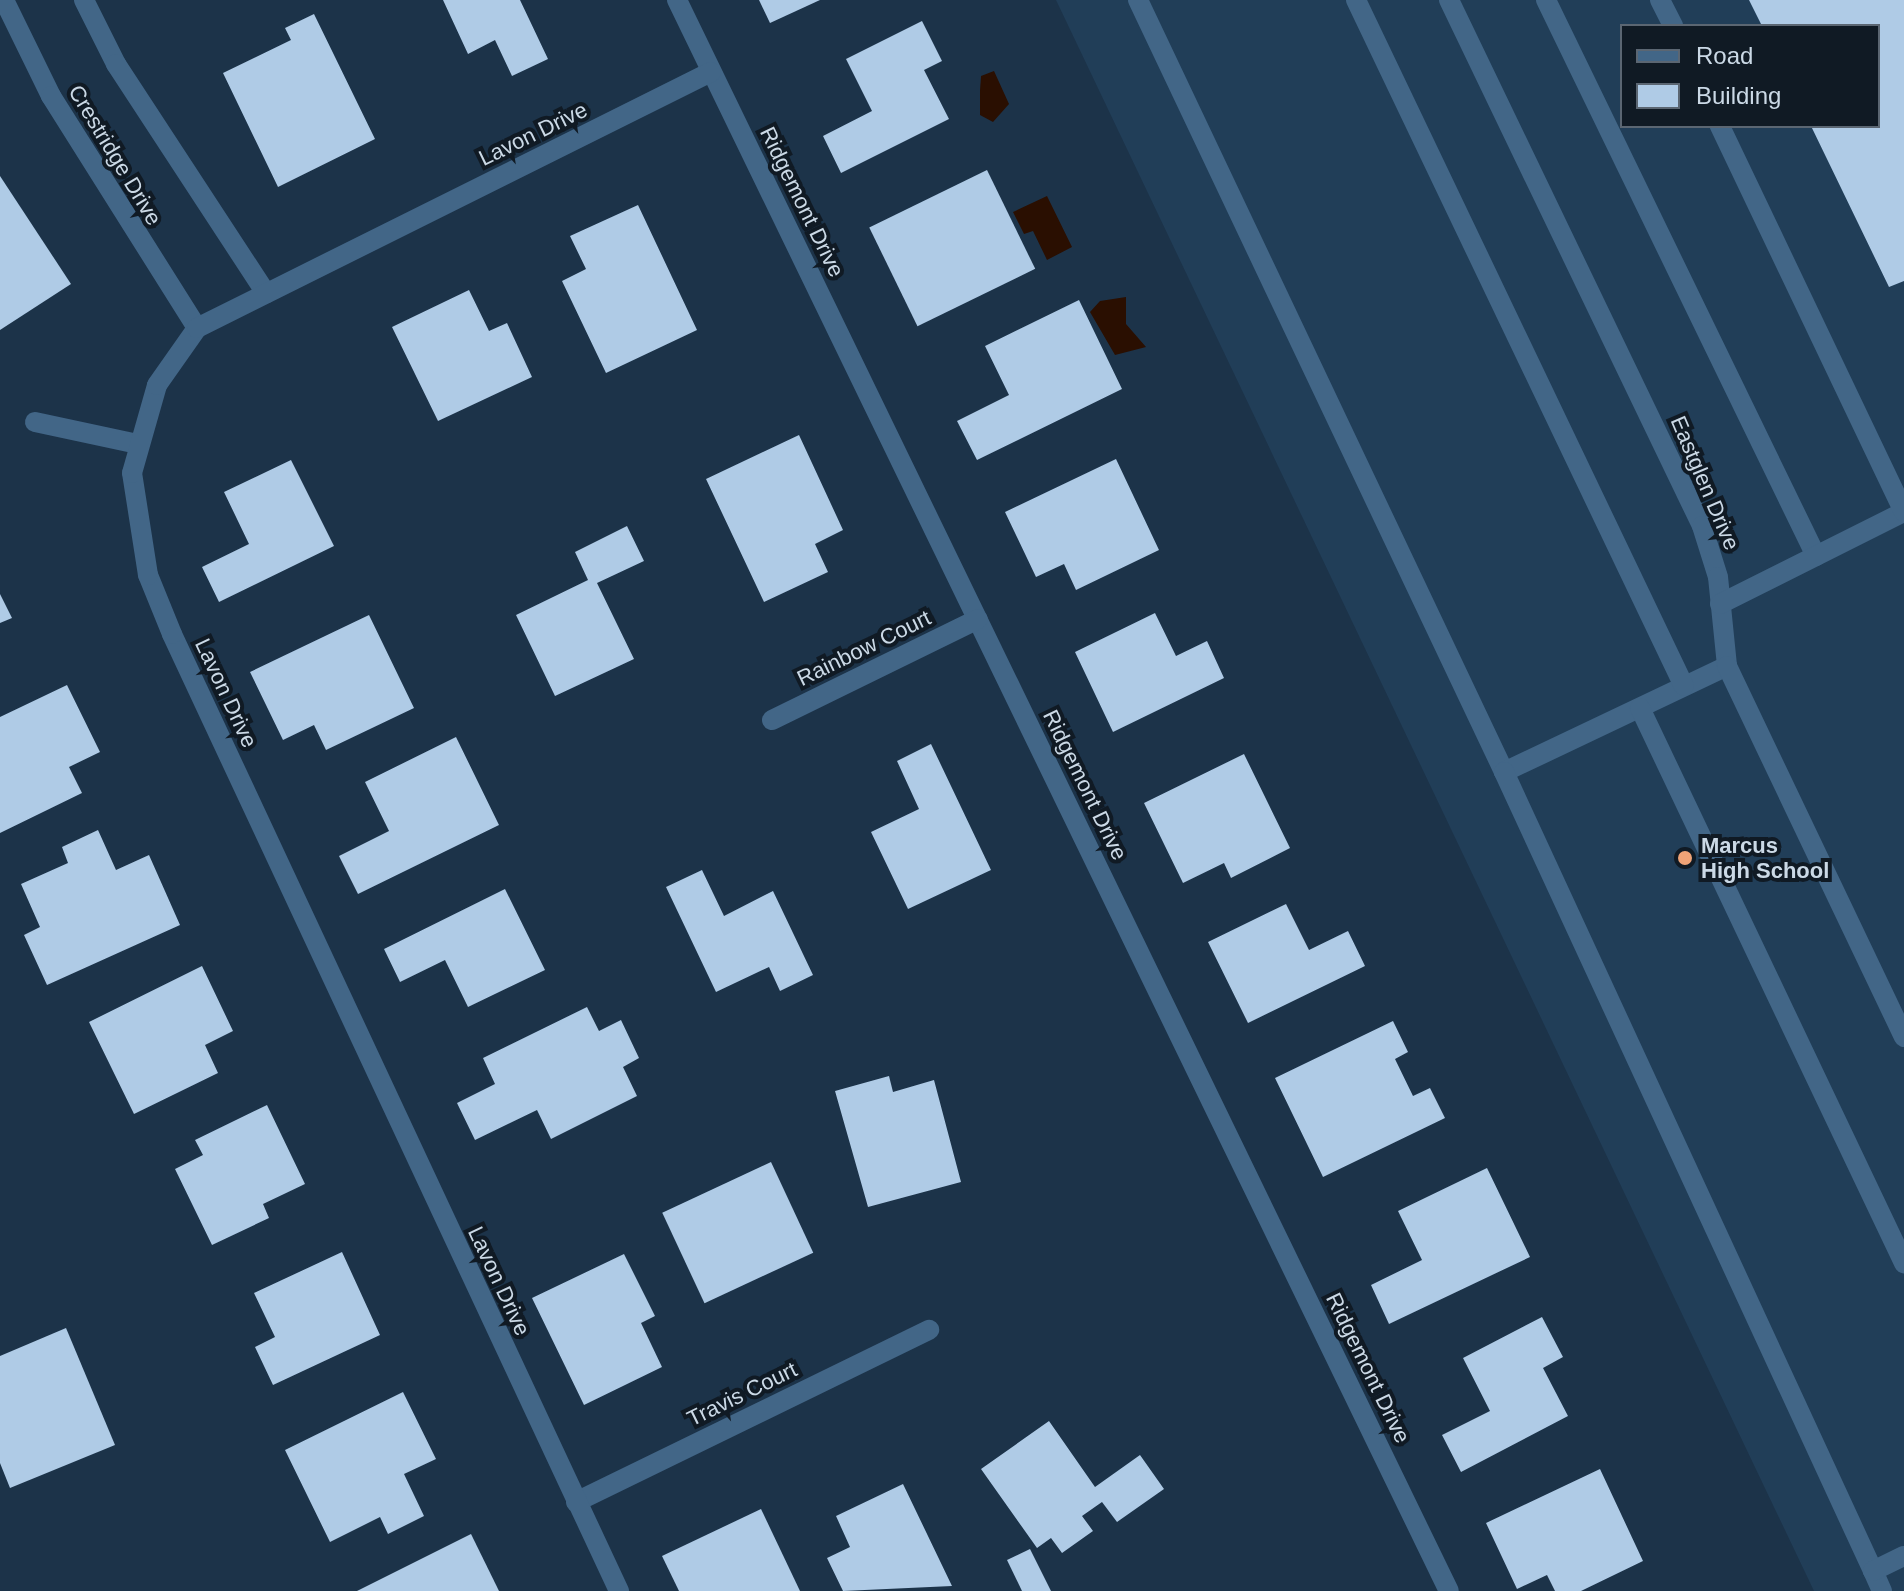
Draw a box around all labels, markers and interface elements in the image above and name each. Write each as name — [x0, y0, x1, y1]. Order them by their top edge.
legend — [1620, 24, 1880, 128]
text: Road — [1696, 42, 1753, 69]
street label: Crestridge Drive — [63, 80, 167, 230]
text: Building — [1696, 82, 1781, 109]
street label: Lavon Drive — [474, 96, 592, 172]
street label: Ridgemont Drive — [754, 123, 850, 281]
street label: Eastglen Drive — [1665, 412, 1745, 554]
street label: Rainbow Court — [793, 604, 935, 692]
street label: Lavon Drive — [189, 634, 263, 752]
street label: Ridgemont Drive — [1037, 706, 1133, 864]
place label: Marcus High School — [1701, 832, 1829, 884]
marker: Marcus High School — [1676, 849, 1694, 867]
street label: Lavon Drive — [462, 1222, 536, 1340]
street label: Ridgemont Drive — [1320, 1289, 1416, 1447]
street label: Travis Court — [683, 1356, 801, 1432]

